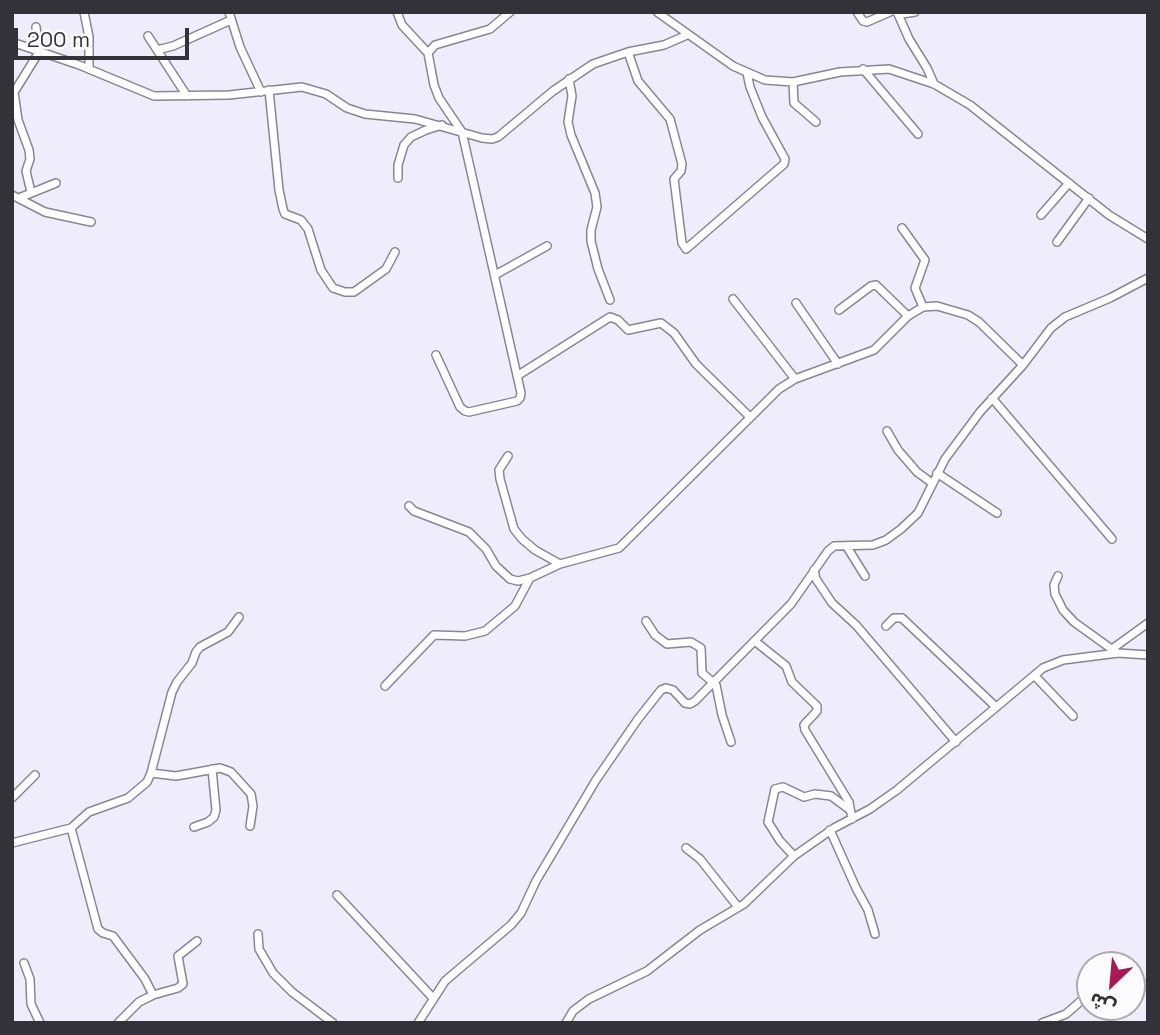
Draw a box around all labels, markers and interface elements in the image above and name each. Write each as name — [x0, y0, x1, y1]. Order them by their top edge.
scale bar — [18, 14, 192, 58]
text: 200 m — [27, 26, 90, 53]
north arrow — [1076, 951, 1146, 1021]
text: ش — [1085, 987, 1120, 1020]

